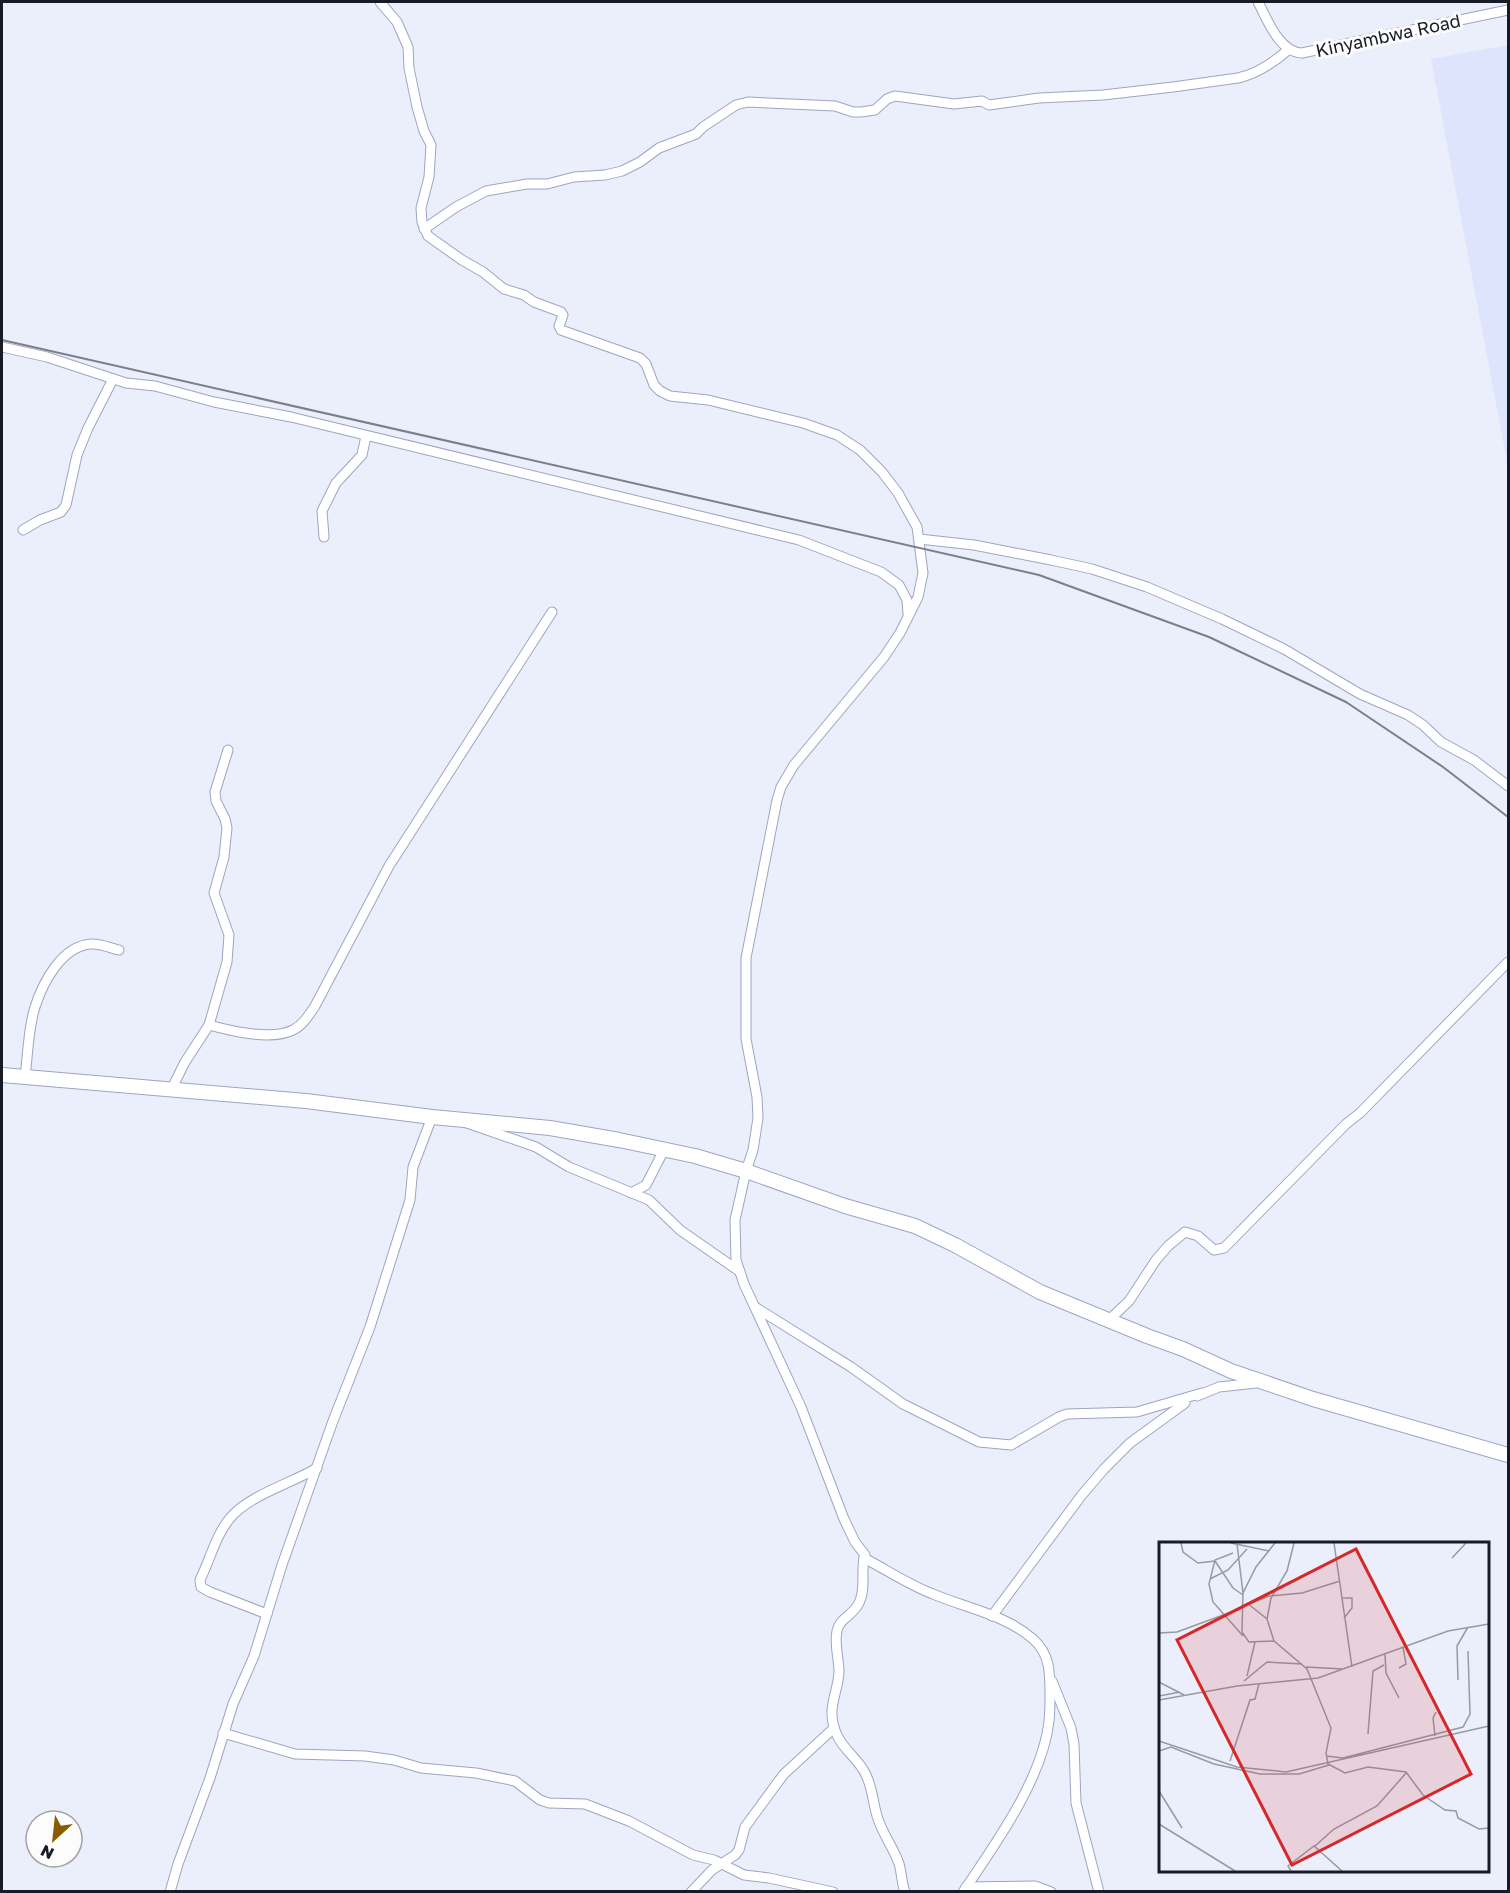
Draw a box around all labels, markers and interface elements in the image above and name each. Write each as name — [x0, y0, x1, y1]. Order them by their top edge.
street label: Kinyambwa Road — [1314, 9, 1462, 61]
inset map — [1159, 1542, 1489, 1872]
north arrow — [24, 1809, 84, 1869]
text: N — [37, 1841, 57, 1864]

